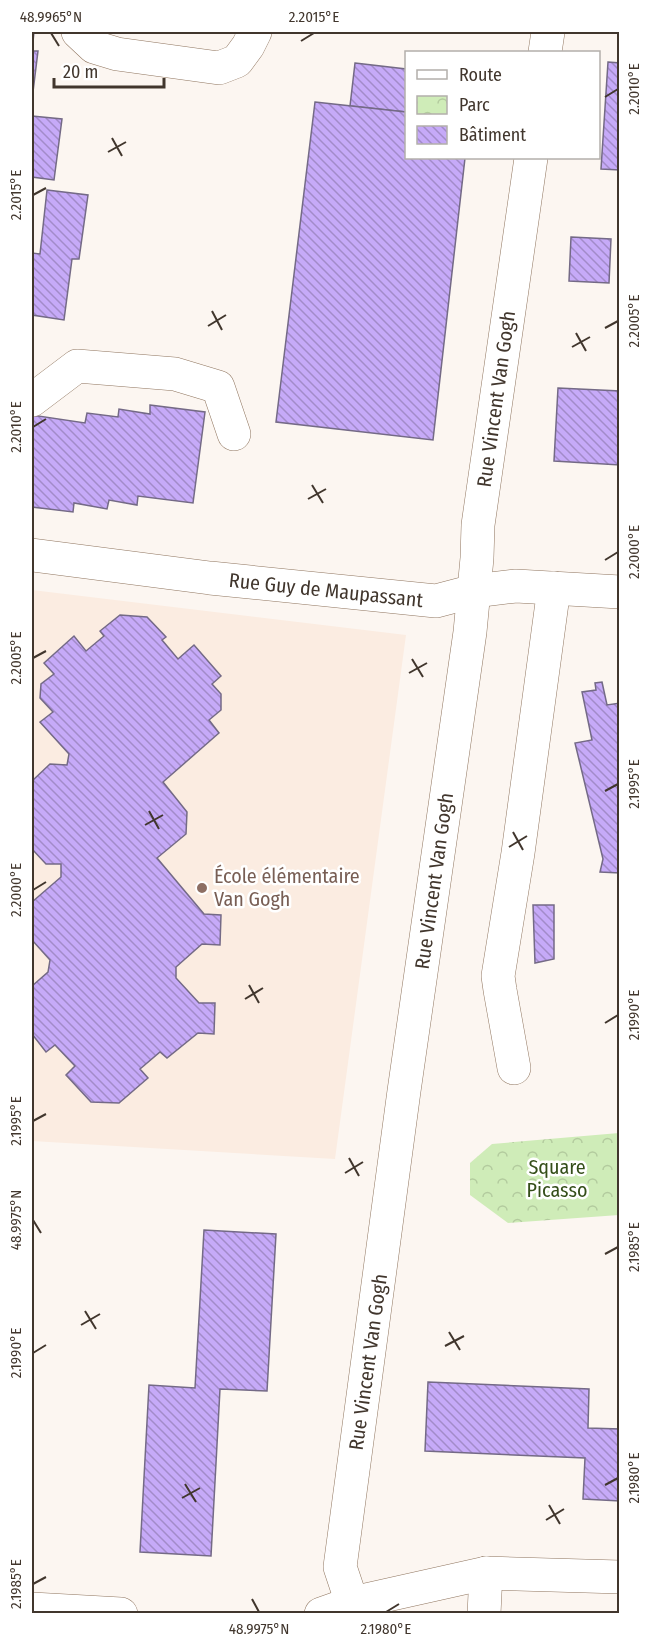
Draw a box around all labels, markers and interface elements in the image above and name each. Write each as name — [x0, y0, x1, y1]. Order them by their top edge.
text: 48.9965°N — [20, 8, 82, 26]
text: 2.2015°E — [289, 8, 339, 26]
scale bar — [54, 51, 164, 89]
legend — [405, 51, 600, 159]
text: 20 m — [63, 61, 98, 83]
text: 2.2010°E — [625, 63, 643, 115]
text: Route — [459, 64, 502, 86]
text: Parc — [459, 94, 490, 116]
text: Bâtiment — [459, 124, 526, 146]
text: 2.2015°E — [7, 170, 25, 220]
text: 2.2005°E — [625, 295, 643, 347]
street label: Rue Vincent Van Gogh — [472, 309, 520, 489]
text: 2.2010°E — [7, 401, 25, 453]
text: 2.2000°E — [625, 525, 643, 579]
street label: Rue Guy de Maupassant — [228, 568, 425, 612]
text: 2.2005°E — [7, 632, 25, 684]
text: 2.1995°E — [625, 759, 643, 809]
street label: Rue Vincent Van Gogh — [410, 791, 458, 971]
text: 2.2000°E — [7, 863, 25, 917]
place label: École élémentaire Van Gogh — [214, 864, 360, 911]
marker: École élémentaire Van Gogh — [195, 881, 209, 895]
text: 2.1990°E — [625, 990, 643, 1040]
text: 2.1995°E — [7, 1096, 25, 1146]
park label: Square Picasso — [527, 1155, 587, 1202]
text: 48.9975°N — [7, 1190, 25, 1250]
text: 2.1985°E — [625, 1222, 643, 1272]
street label: Rue Vincent Van Gogh — [344, 1272, 392, 1452]
text: 2.1990°E — [7, 1328, 25, 1378]
text: 2.1980°E — [625, 1453, 643, 1503]
text: 2.1985°E — [7, 1559, 25, 1609]
text: 48.9975°N — [229, 1620, 289, 1638]
text: 2.1980°E — [361, 1620, 411, 1638]

